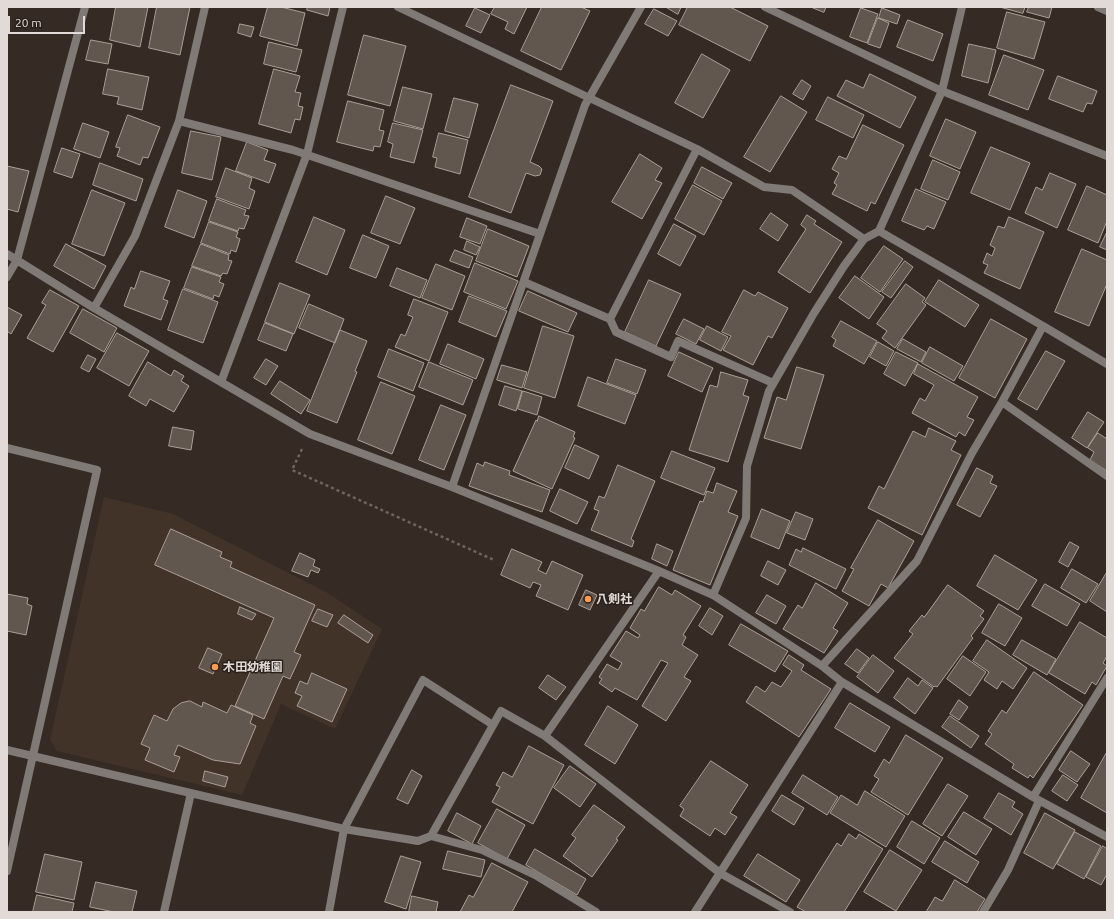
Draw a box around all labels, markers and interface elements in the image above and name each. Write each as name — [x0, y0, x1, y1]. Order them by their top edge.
scale bar — [10, 8, 87, 34]
text: 20 m — [15, 16, 42, 29]
place label: 八剣社 — [596, 592, 632, 606]
marker: 八剣社 — [583, 594, 593, 604]
place label: 木田幼稚園 — [223, 660, 283, 674]
marker: 木田幼稚園 — [210, 662, 220, 672]

